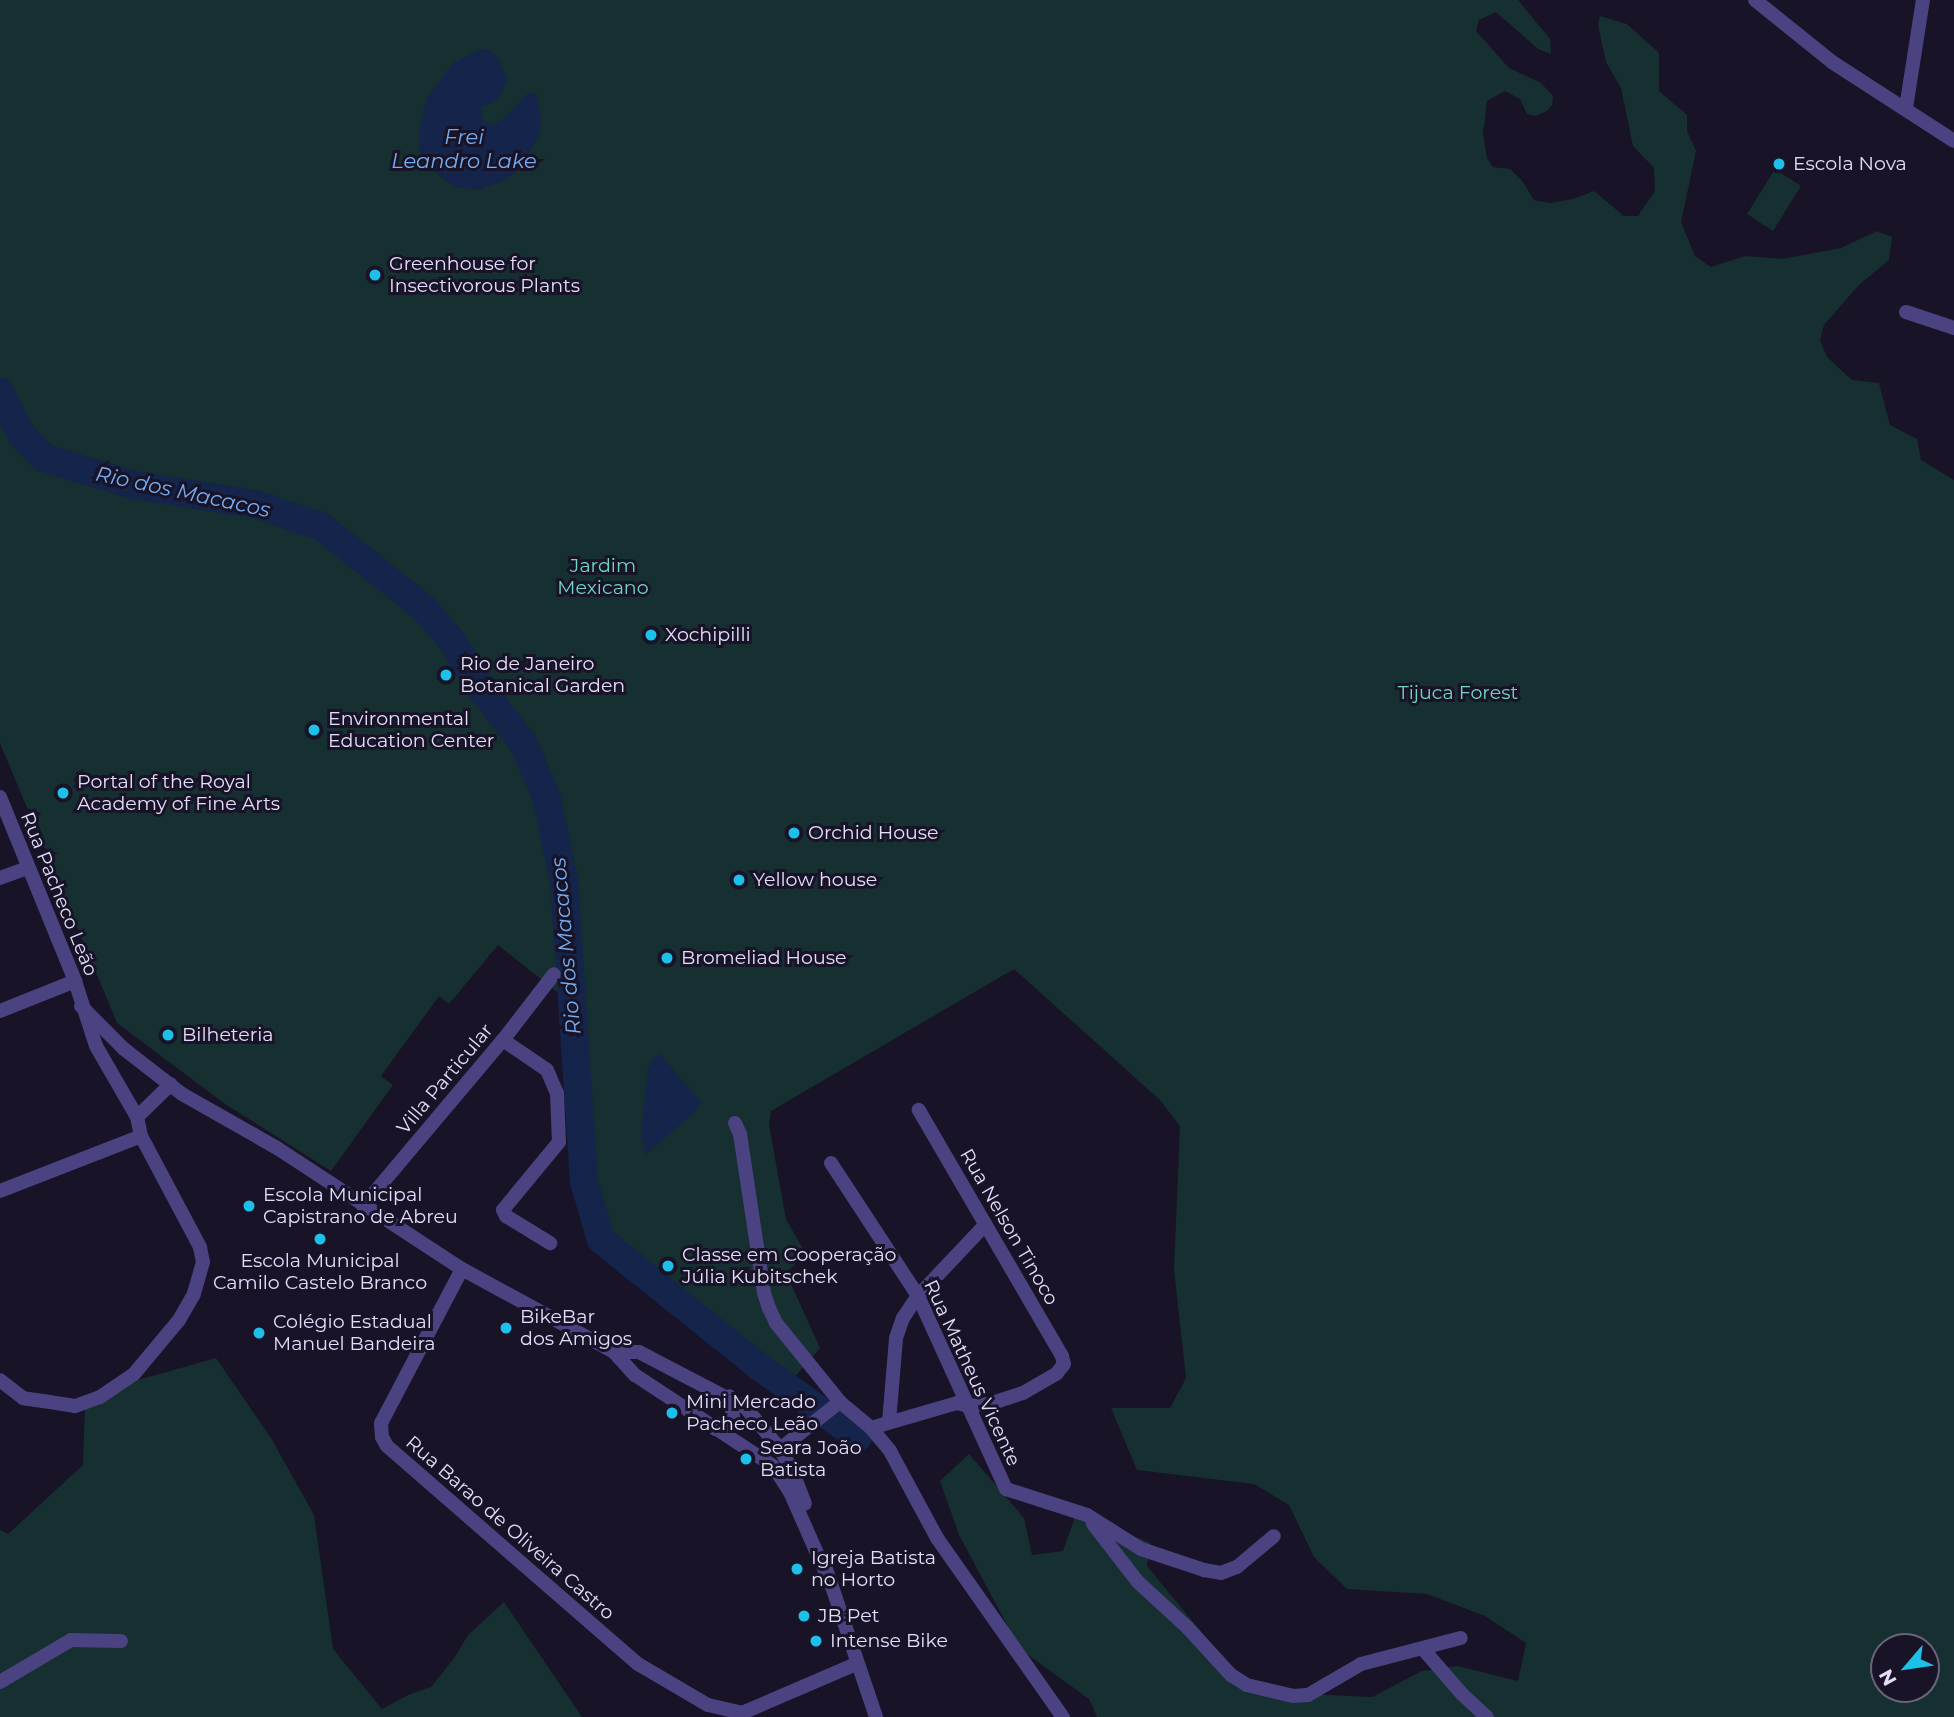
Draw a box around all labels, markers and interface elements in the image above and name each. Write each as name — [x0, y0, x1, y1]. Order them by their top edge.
water label: Frei Leandro Lake — [391, 124, 537, 174]
place label: Escola Nova — [1793, 153, 1907, 175]
marker: Escola Nova — [1771, 156, 1787, 172]
place label: Greenhouse for Insectivorous Plants — [389, 253, 580, 297]
marker: Greenhouse for Insectivorous Plants — [367, 267, 383, 283]
water label: Rio dos Macacos — [93, 461, 273, 523]
park label: Jardim Mexicano — [557, 555, 649, 599]
place label: Xochipilli — [665, 624, 751, 646]
marker: Xochipilli — [643, 627, 659, 643]
place label: Rio de Janeiro Botanical Garden — [460, 653, 625, 697]
marker: Rio de Janeiro Botanical Garden — [438, 667, 454, 683]
park label: Tijuca Forest — [1398, 682, 1518, 704]
place label: Environmental Education Center — [328, 708, 494, 752]
marker: Environmental Education Center — [306, 722, 322, 738]
place label: Portal of the Royal Academy of Fine Arts — [77, 771, 280, 815]
marker: Portal of the Royal Academy of Fine Arts — [55, 785, 71, 801]
street label: Rua Pacheco Leão — [16, 809, 102, 979]
place label: Orchid House — [808, 822, 939, 844]
marker: Orchid House — [786, 825, 802, 841]
water label: Rio dos Macacos — [546, 856, 586, 1036]
place label: Yellow house — [753, 869, 877, 891]
marker: Yellow house — [731, 872, 747, 888]
place label: Bromeliad House — [681, 947, 846, 969]
marker: Bromeliad House — [659, 950, 675, 966]
street label: Villa Particular — [392, 1019, 498, 1139]
place label: Bilheteria — [182, 1024, 273, 1046]
marker: Bilheteria — [160, 1027, 176, 1043]
street label: Rua Nelson Tinoco — [955, 1145, 1063, 1309]
place label: Escola Municipal Capistrano de Abreu — [263, 1184, 458, 1228]
marker: Escola Municipal Capistrano de Abreu — [241, 1198, 257, 1214]
marker: Escola Municipal Camilo Castelo Branco — [312, 1231, 328, 1247]
place label: Classe em Cooperação Júlia Kubitschek — [682, 1244, 897, 1288]
place label: Escola Municipal Camilo Castelo Branco — [213, 1250, 427, 1294]
marker: Classe em Cooperação Júlia Kubitschek — [660, 1258, 676, 1274]
street label: Rua Matheus Vicente — [919, 1276, 1025, 1470]
place label: BikeBar dos Amigos — [520, 1306, 632, 1350]
place label: Colégio Estadual Manuel Bandeira — [273, 1311, 435, 1355]
marker: BikeBar dos Amigos — [498, 1320, 514, 1336]
marker: Colégio Estadual Manuel Bandeira — [251, 1325, 267, 1341]
place label: Mini Mercado Pacheco Leão — [686, 1391, 818, 1435]
marker: Mini Mercado Pacheco Leão — [664, 1405, 680, 1421]
street label: Rua Barao de Oliveira Castro — [401, 1431, 619, 1625]
place label: Seara João Batista — [760, 1437, 862, 1481]
marker: Seara João Batista — [738, 1451, 754, 1467]
place label: Igreja Batista no Horto — [811, 1547, 936, 1591]
marker: Igreja Batista no Horto — [789, 1561, 805, 1577]
place label: JB Pet — [818, 1605, 879, 1627]
marker: JB Pet — [796, 1608, 812, 1624]
place label: Intense Bike — [830, 1630, 948, 1652]
marker: Intense Bike — [808, 1633, 824, 1649]
north arrow — [1870, 1633, 1940, 1703]
text: N — [1874, 1665, 1902, 1690]

